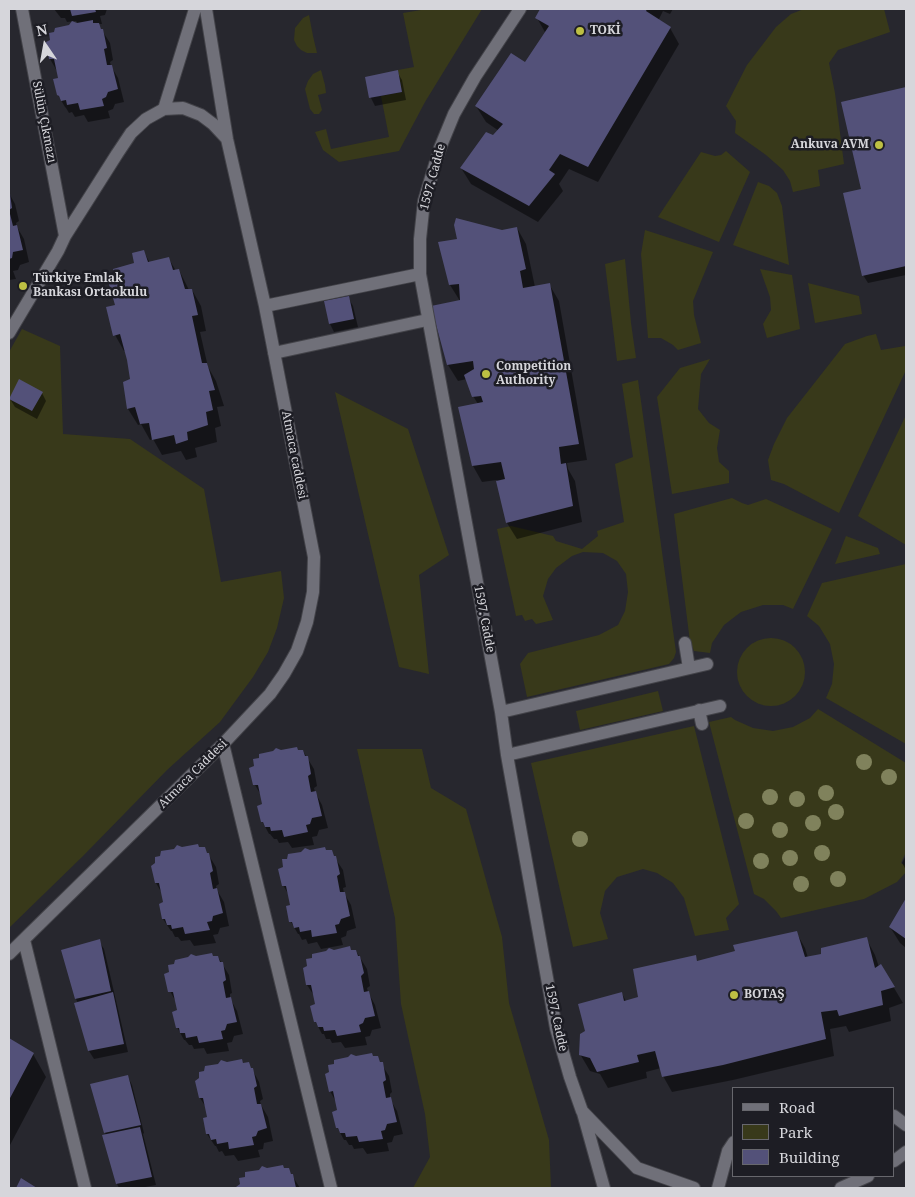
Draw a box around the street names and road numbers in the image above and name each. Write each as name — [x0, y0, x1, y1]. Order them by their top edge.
street label: Sülün Çıkmazı — [29, 80, 59, 164]
street label: 1597. Cadde — [417, 142, 449, 212]
street label: Atmaca caddesi — [278, 410, 310, 500]
street label: 1597. Cadde — [470, 584, 498, 654]
street label: Atmaca Caddesi — [156, 737, 230, 811]
street label: 1597. Cadde — [542, 983, 570, 1053]

